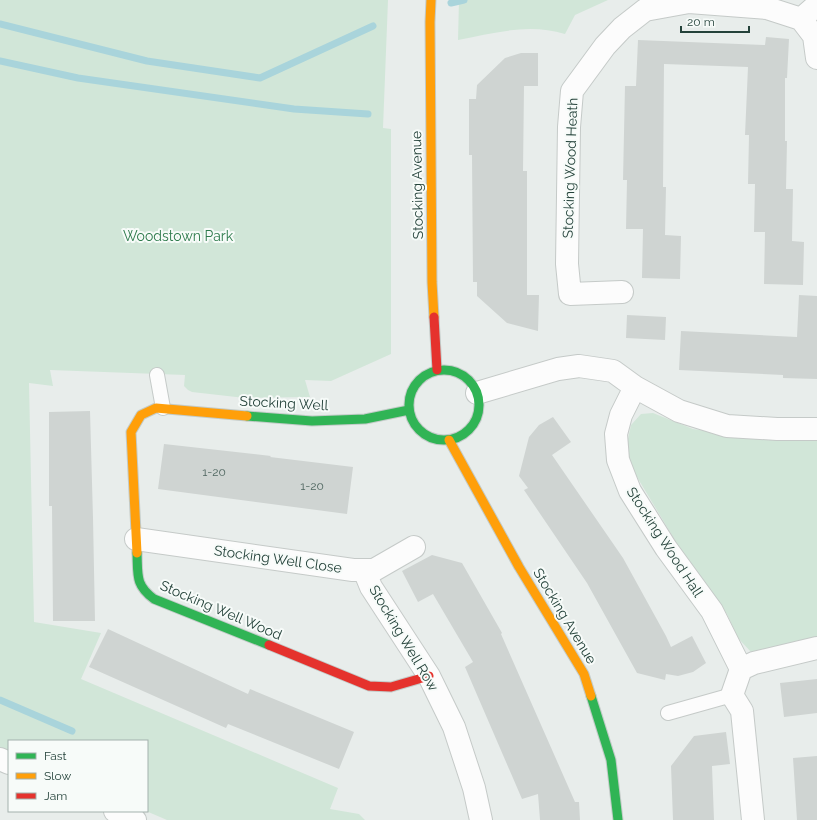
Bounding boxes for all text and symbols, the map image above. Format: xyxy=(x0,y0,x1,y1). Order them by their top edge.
scale bar xyxy=(681,8,749,34)
text: 20 m xyxy=(687,15,715,29)
street label: Stocking Wood Heath xyxy=(560,97,580,239)
street label: Stocking Avenue xyxy=(408,131,426,239)
park label: Woodstown Park xyxy=(123,228,234,244)
street label: Stocking Well xyxy=(239,393,329,413)
house number: 1-20 xyxy=(202,465,226,479)
house number: 1-20 xyxy=(300,479,324,493)
street label: Stocking Wood Hall xyxy=(624,484,707,600)
street label: Stocking Well Close xyxy=(213,542,343,576)
street label: Stocking Avenue xyxy=(530,565,600,667)
street label: Stocking Well Wood xyxy=(158,577,284,643)
street label: Stocking Well Row xyxy=(366,582,442,694)
legend xyxy=(8,740,148,812)
text: Fast xyxy=(44,749,67,763)
text: Slow xyxy=(44,769,71,783)
text: Jam xyxy=(44,789,67,803)

